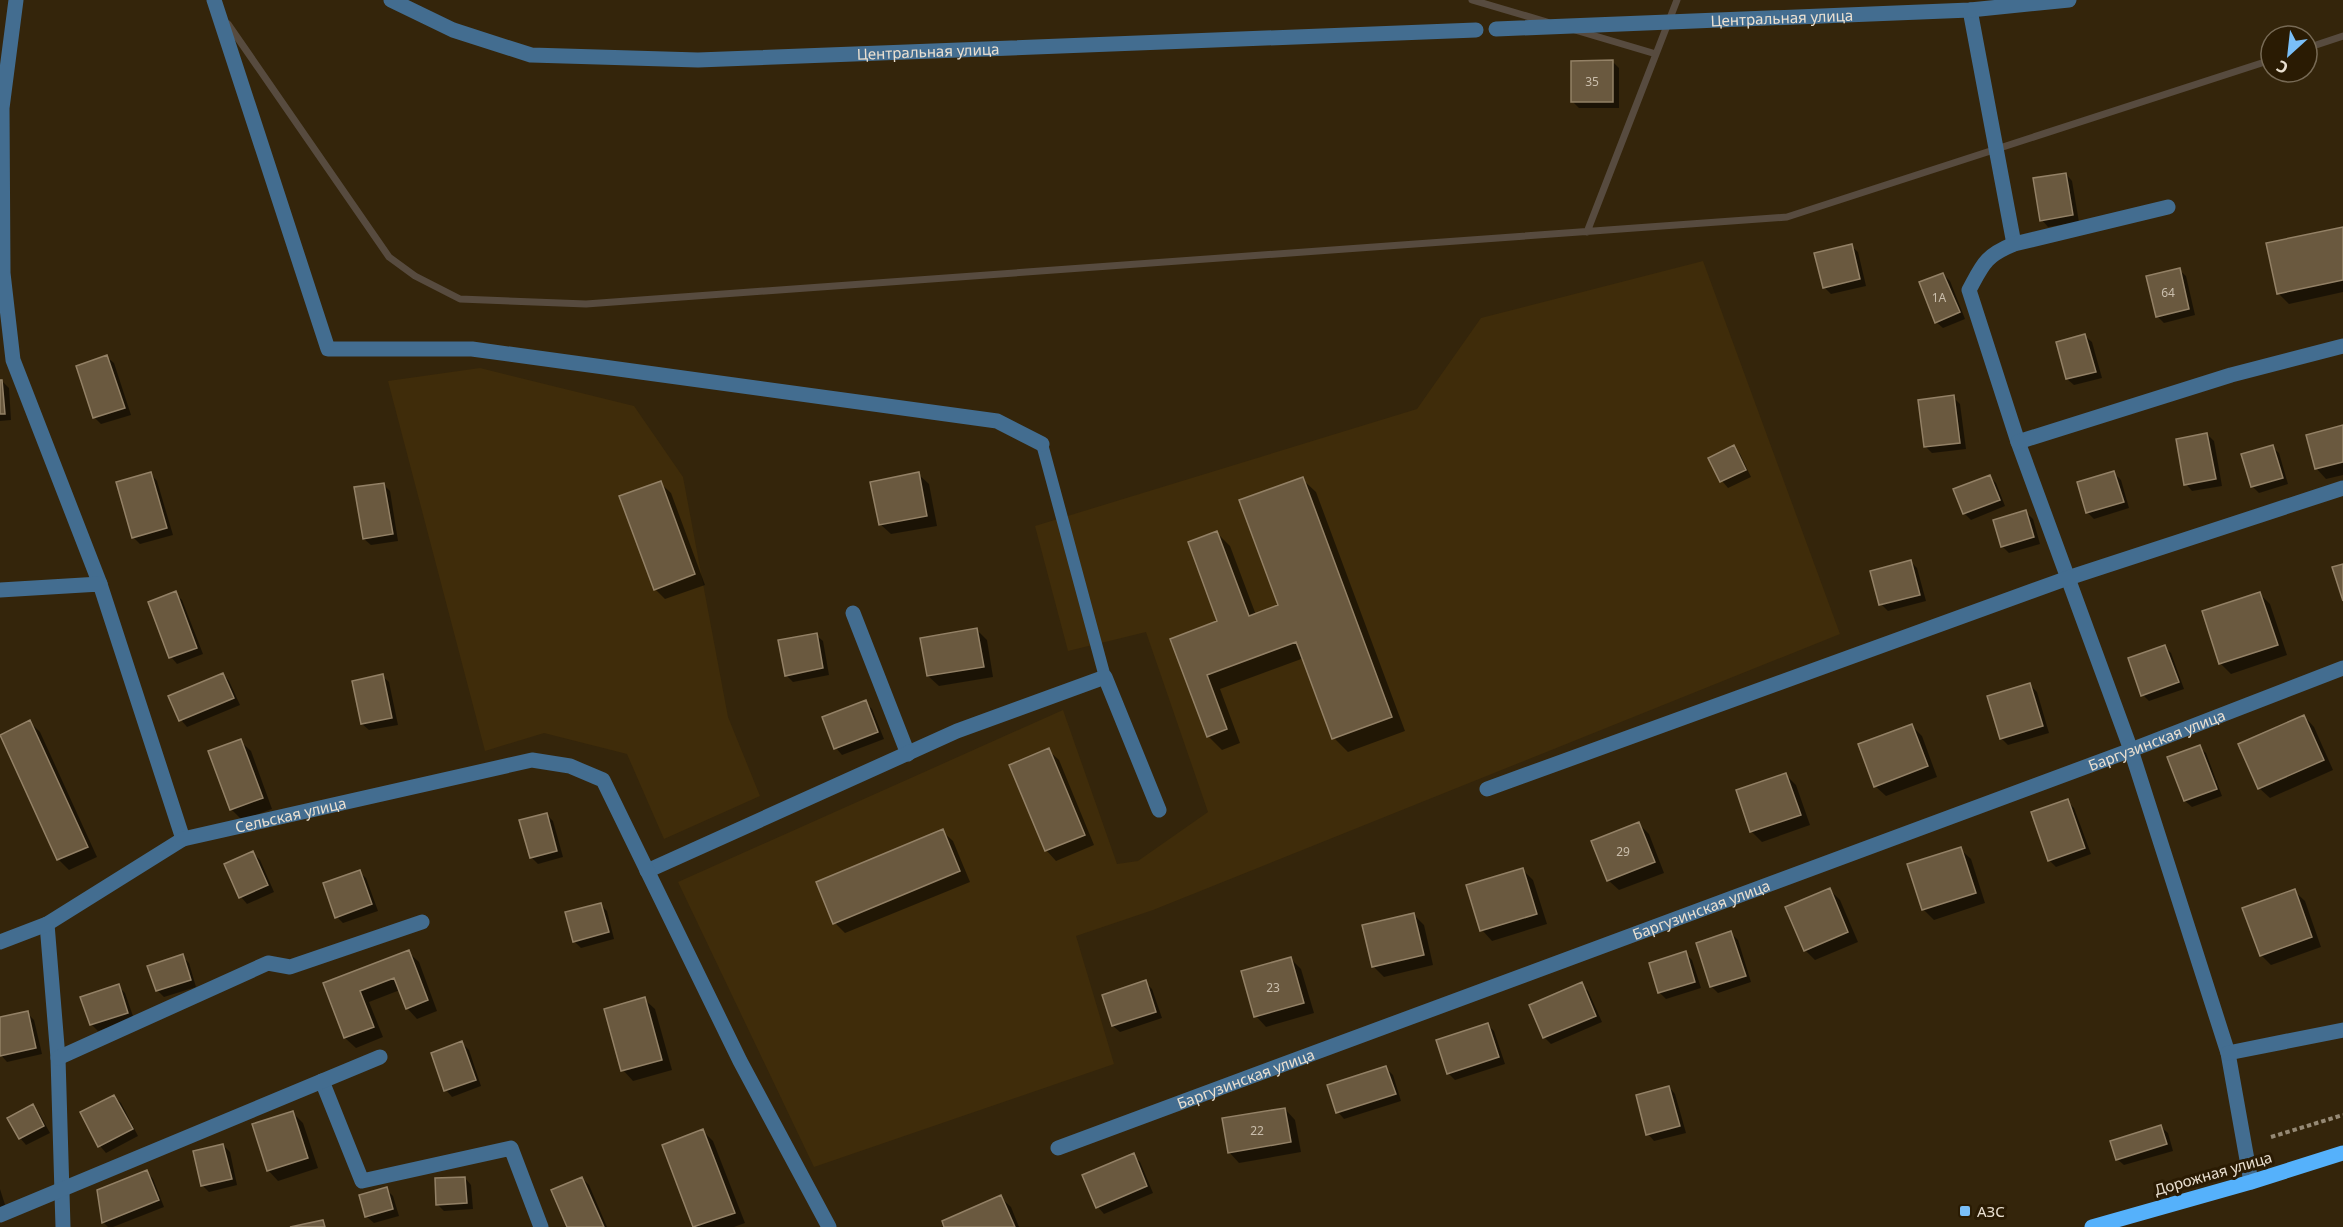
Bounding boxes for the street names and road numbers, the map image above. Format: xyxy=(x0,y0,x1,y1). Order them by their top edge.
street label: Центральная улица xyxy=(1710,5,1853,30)
street label: Центральная улица xyxy=(856,38,1000,64)
street label: Баргузинская улица xyxy=(2085,705,2228,775)
street label: Сельская улица xyxy=(233,792,348,837)
street label: Баргузинская улица xyxy=(1630,875,1773,944)
street label: Баргузинская улица xyxy=(1174,1044,1317,1113)
street label: Дорожная улица xyxy=(2152,1147,2274,1199)

